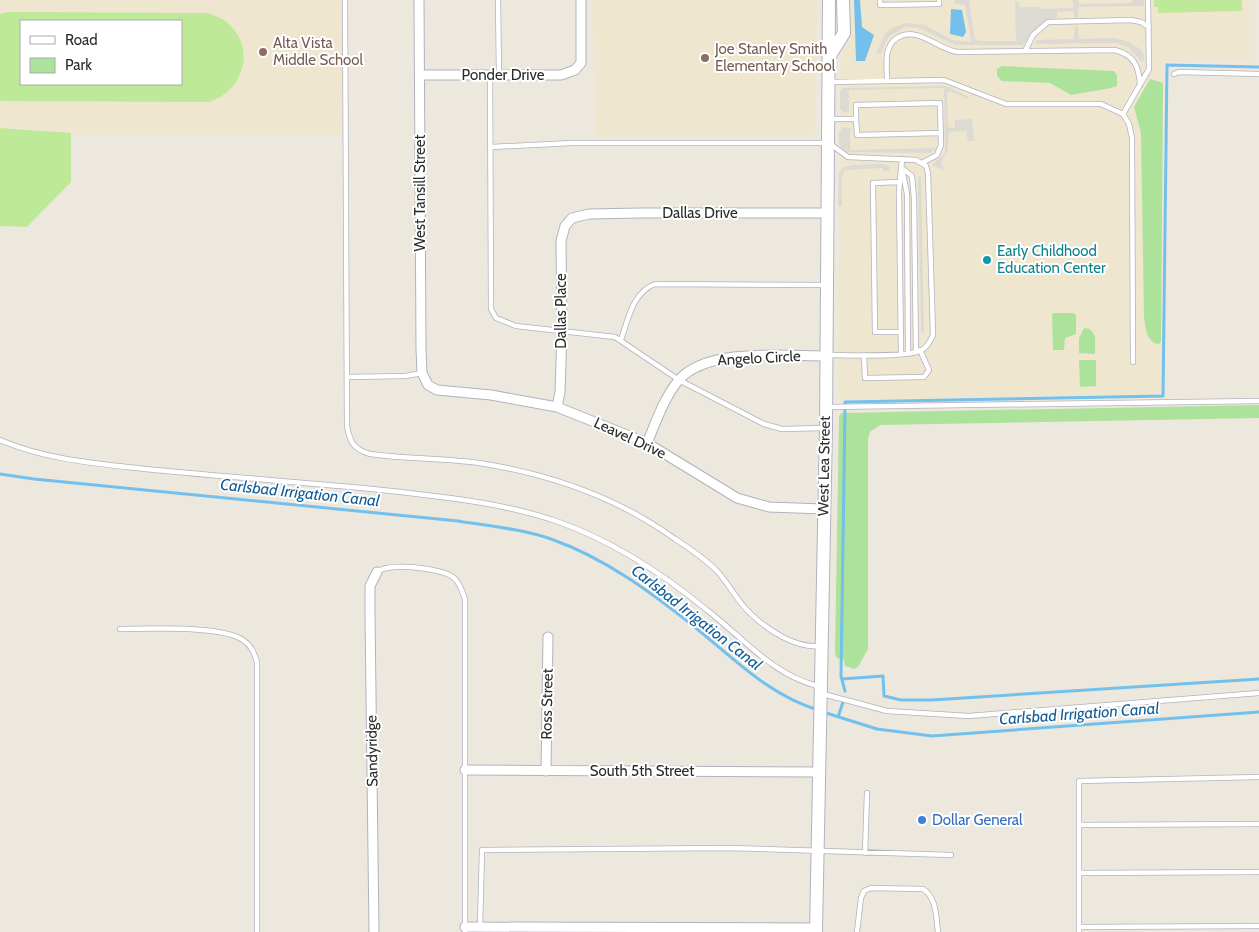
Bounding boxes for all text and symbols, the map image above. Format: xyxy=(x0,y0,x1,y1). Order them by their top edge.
legend xyxy=(20,20,182,85)
text: Road xyxy=(65,31,98,49)
place label: Alta Vista Middle School xyxy=(273,34,364,69)
place label: Joe Stanley Smith Elementary School xyxy=(714,40,836,75)
marker: Alta Vista Middle School xyxy=(257,46,269,58)
marker: Joe Stanley Smith Elementary School xyxy=(699,52,711,64)
text: Park xyxy=(65,56,92,74)
street label: Ponder Drive xyxy=(462,66,545,84)
street label: West Tansill Street xyxy=(411,135,429,251)
street label: Dallas Drive xyxy=(662,204,738,222)
place label: Early Childhood Education Center xyxy=(997,242,1106,277)
marker: Early Childhood Education Center xyxy=(981,254,993,266)
street label: Dallas Place xyxy=(552,273,570,349)
street label: Angelo Circle xyxy=(717,347,801,369)
street label: Leavel Drive xyxy=(591,413,669,463)
street label: West Lea Street xyxy=(814,416,834,516)
water label: Carlsbad Irrigation Canal xyxy=(219,475,381,510)
water label: Carlsbad Irrigation Canal xyxy=(628,561,766,674)
street label: Ross Street xyxy=(537,668,557,740)
water label: Carlsbad Irrigation Canal xyxy=(998,698,1160,729)
street label: Sandyridge xyxy=(362,715,382,787)
street label: South 5th Street xyxy=(590,762,694,780)
place label: Dollar General xyxy=(932,811,1023,829)
marker: Dollar General xyxy=(916,814,928,826)

